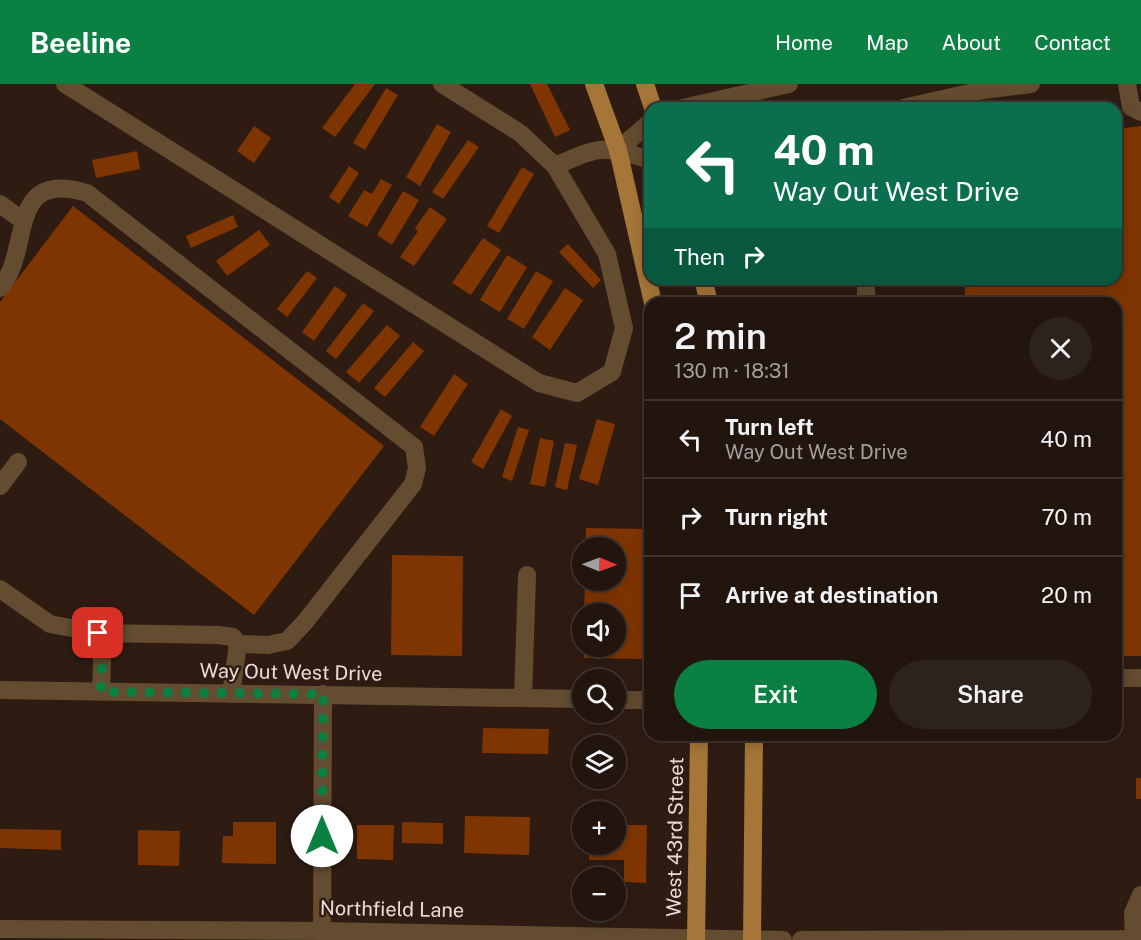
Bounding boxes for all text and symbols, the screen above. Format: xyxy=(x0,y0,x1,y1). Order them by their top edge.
text: Beeline xyxy=(30,26,131,59)
text: Home xyxy=(775,30,833,55)
text: Map xyxy=(866,30,909,55)
text: About xyxy=(942,30,1001,55)
text: Contact xyxy=(1034,30,1111,55)
text: 40 m xyxy=(773,125,875,174)
icon: left xyxy=(674,126,752,204)
text: Way Out West Drive xyxy=(773,175,1020,207)
icon: right xyxy=(737,240,770,273)
text: Then xyxy=(674,244,725,270)
text: 2 min xyxy=(674,315,767,357)
button: close xyxy=(1029,317,1092,380)
text: 130 m · 18:31 xyxy=(674,359,790,383)
text: Turn left xyxy=(725,414,814,440)
icon: left xyxy=(674,423,707,456)
text: 40 m xyxy=(1040,426,1092,452)
text: Way Out West Drive xyxy=(725,440,908,464)
icon: right xyxy=(674,501,707,534)
text: Turn right xyxy=(725,504,828,530)
text: 70 m xyxy=(1041,504,1092,530)
north arrow xyxy=(572,537,626,591)
map controls xyxy=(572,537,626,921)
icon: arrive xyxy=(674,579,707,612)
text: Arrive at destination xyxy=(725,582,938,608)
text: 20 m xyxy=(1041,582,1092,608)
button: sound xyxy=(572,603,626,657)
pin xyxy=(72,607,123,658)
icon: arrive xyxy=(81,616,114,649)
street label: Way Out West Drive xyxy=(199,658,383,686)
button: Exit xyxy=(674,660,877,729)
button: Share xyxy=(889,660,1092,729)
button: search xyxy=(572,669,626,723)
button: layers xyxy=(572,735,626,789)
street label: West 43rd Street xyxy=(662,757,688,917)
button: + xyxy=(572,801,626,855)
position arrow xyxy=(290,804,354,868)
button: − xyxy=(572,867,626,921)
street label: Northfield Lane xyxy=(320,896,464,922)

